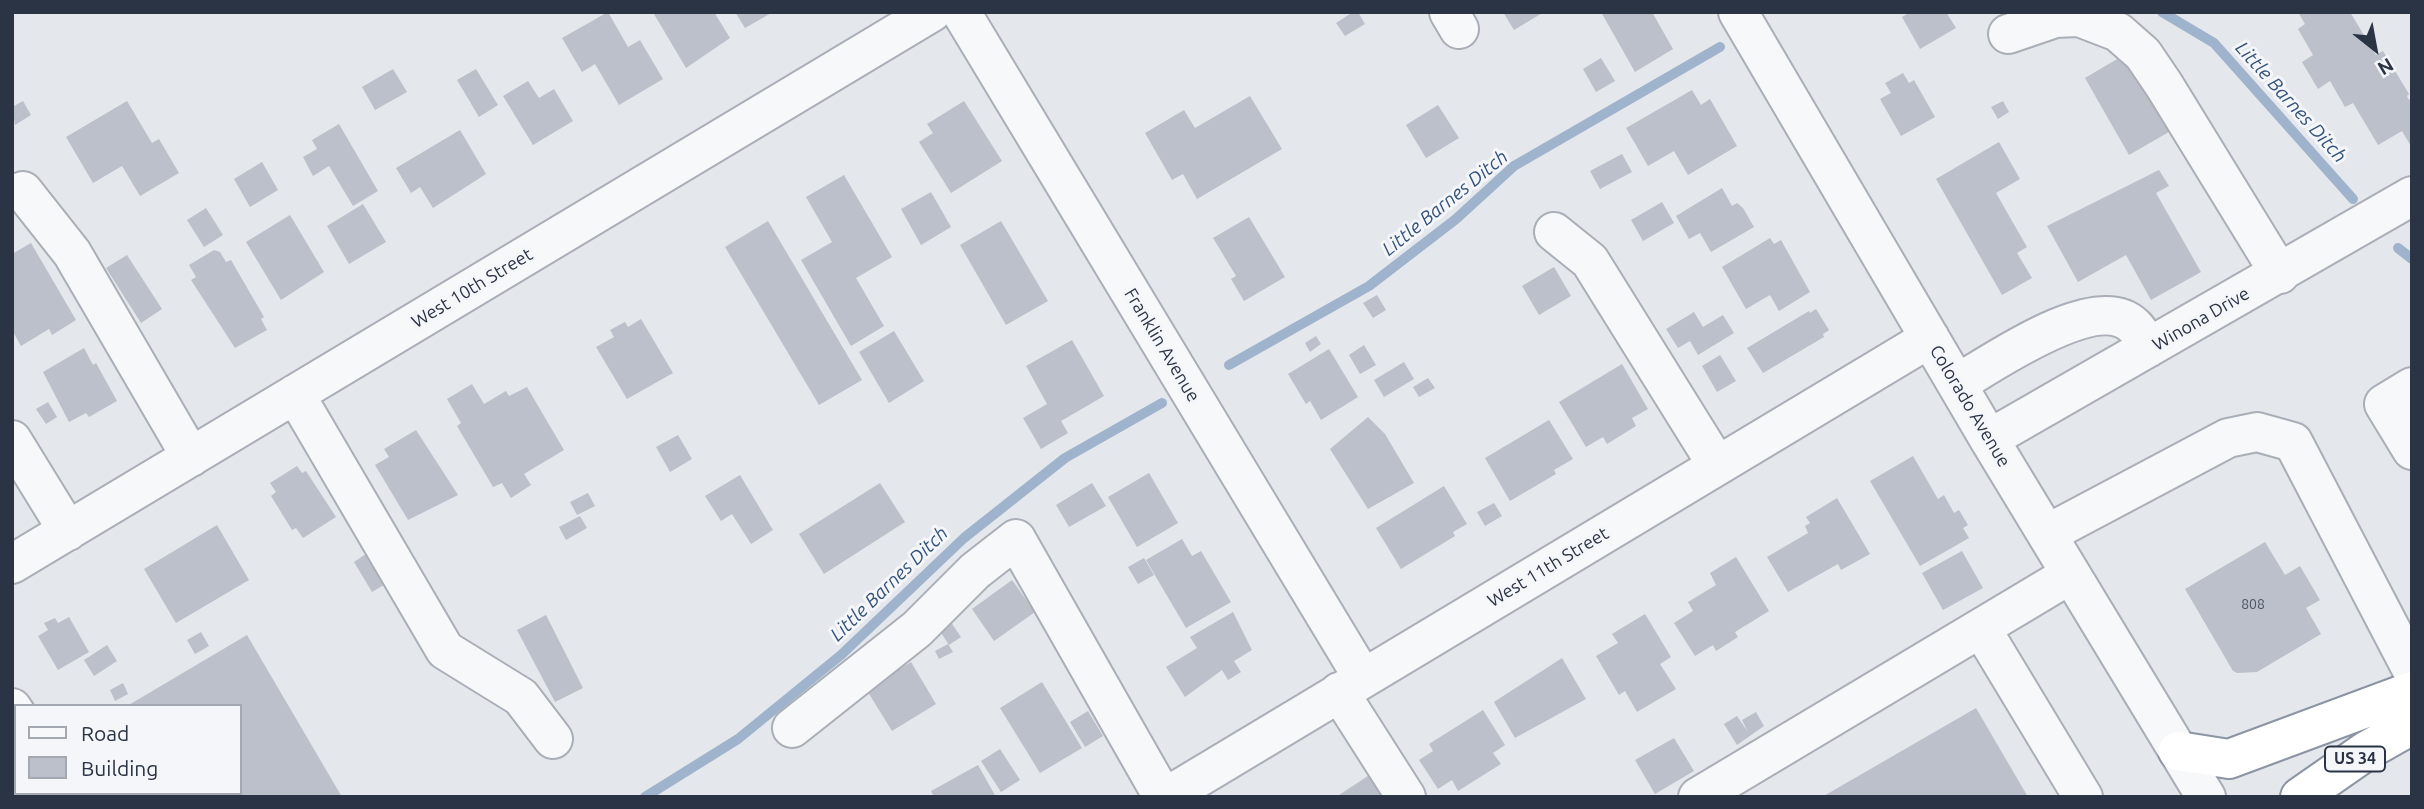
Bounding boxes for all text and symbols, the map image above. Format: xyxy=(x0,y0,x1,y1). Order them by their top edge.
north arrow xyxy=(2340,14,2410,84)
water label: Little Barnes Ditch xyxy=(2231,37,2351,167)
text: N xyxy=(2374,54,2398,80)
water label: Little Barnes Ditch xyxy=(1378,145,1512,261)
street label: West 10th Street xyxy=(408,243,536,333)
street label: Winona Drive xyxy=(2149,283,2253,355)
street label: Franklin Avenue xyxy=(1120,284,1204,406)
street label: Colorado Avenue xyxy=(1925,341,2015,471)
water label: Little Barnes Ditch xyxy=(825,522,953,646)
street label: West 11th Street xyxy=(1484,522,1612,612)
house number: 808 xyxy=(2241,596,2265,612)
legend xyxy=(14,704,242,795)
text: Road xyxy=(81,721,129,745)
road number: US 34 xyxy=(2325,746,2385,772)
text: Building xyxy=(81,756,158,780)

